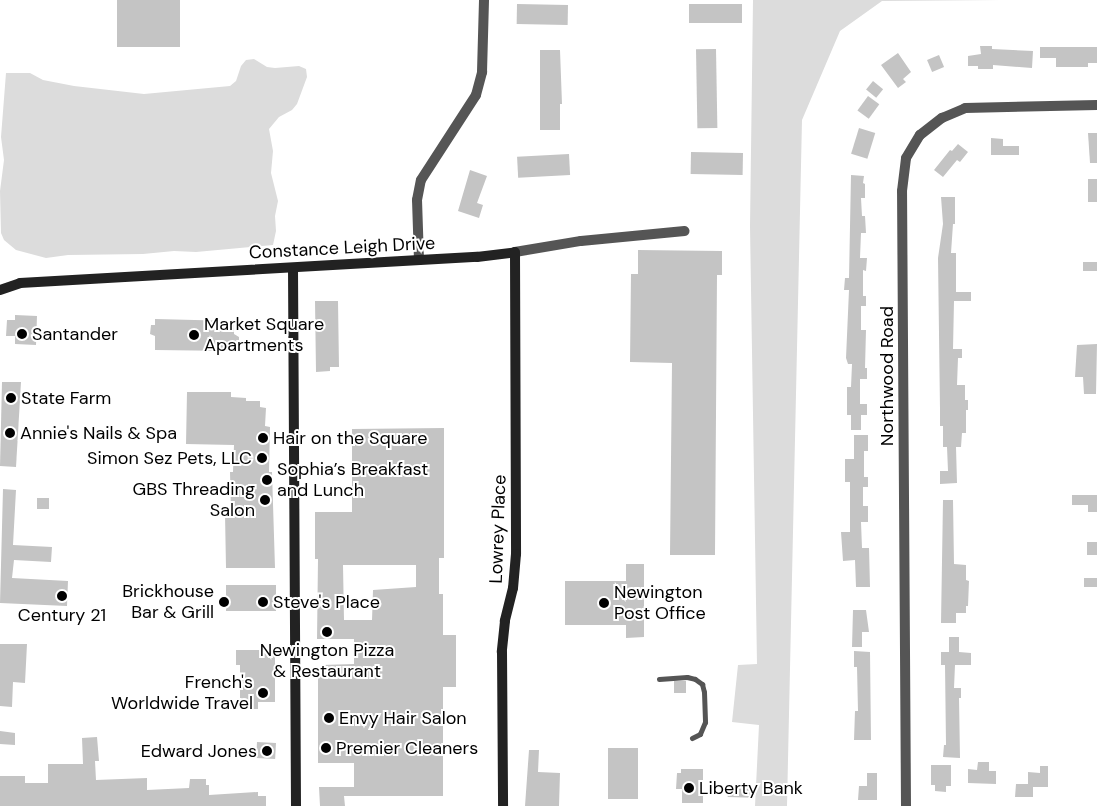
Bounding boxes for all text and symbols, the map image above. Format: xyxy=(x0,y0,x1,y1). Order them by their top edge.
street label: Constance Leigh Drive xyxy=(248,232,436,264)
street label: Northwood Road xyxy=(876,306,898,446)
place label: Market Square Apartments xyxy=(204,314,324,356)
place label: Santander xyxy=(32,323,118,345)
marker: Santander xyxy=(16,328,28,340)
marker: Market Square Apartments xyxy=(188,329,200,341)
place label: State Farm xyxy=(21,387,111,409)
marker: State Farm xyxy=(5,392,17,404)
place label: Annie's Nails & Spa xyxy=(20,422,177,444)
marker: Annie's Nails & Spa xyxy=(4,427,16,439)
place label: Hair on the Square xyxy=(273,427,427,449)
marker: Hair on the Square xyxy=(257,432,269,444)
place label: Simon Sez Pets, LLC xyxy=(87,447,252,469)
marker: Simon Sez Pets, LLC xyxy=(256,452,268,464)
place label: Sophia’s Breakfast and Lunch xyxy=(277,459,428,502)
marker: Sophia’s Breakfast and Lunch xyxy=(261,474,273,486)
street label: Lowrey Place xyxy=(485,474,511,584)
place label: GBS Threading Salon xyxy=(133,479,255,522)
marker: GBS Threading Salon xyxy=(259,494,271,506)
place label: Brickhouse Bar & Grill xyxy=(122,581,214,624)
place label: Newington Post Office xyxy=(614,582,706,624)
marker: Century 21 xyxy=(56,590,68,602)
place label: Steve's Place xyxy=(273,591,380,613)
marker: Brickhouse Bar & Grill xyxy=(218,596,230,608)
marker: Steve's Place xyxy=(257,596,269,608)
marker: Newington Post Office xyxy=(598,597,610,609)
place label: Century 21 xyxy=(18,604,106,626)
marker: Newington Pizza & Restaurant xyxy=(321,626,333,638)
place label: Newington Pizza & Restaurant xyxy=(260,640,394,682)
place label: French's Worldwide Travel xyxy=(111,672,253,714)
marker: French's Worldwide Travel xyxy=(257,687,269,699)
place label: Envy Hair Salon xyxy=(339,707,467,729)
marker: Envy Hair Salon xyxy=(323,712,335,724)
place label: Premier Cleaners xyxy=(336,737,478,759)
place label: Edward Jones xyxy=(141,740,257,762)
marker: Premier Cleaners xyxy=(320,742,332,754)
marker: Edward Jones xyxy=(261,745,273,757)
place label: Liberty Bank xyxy=(699,777,803,799)
marker: Liberty Bank xyxy=(683,782,695,794)

